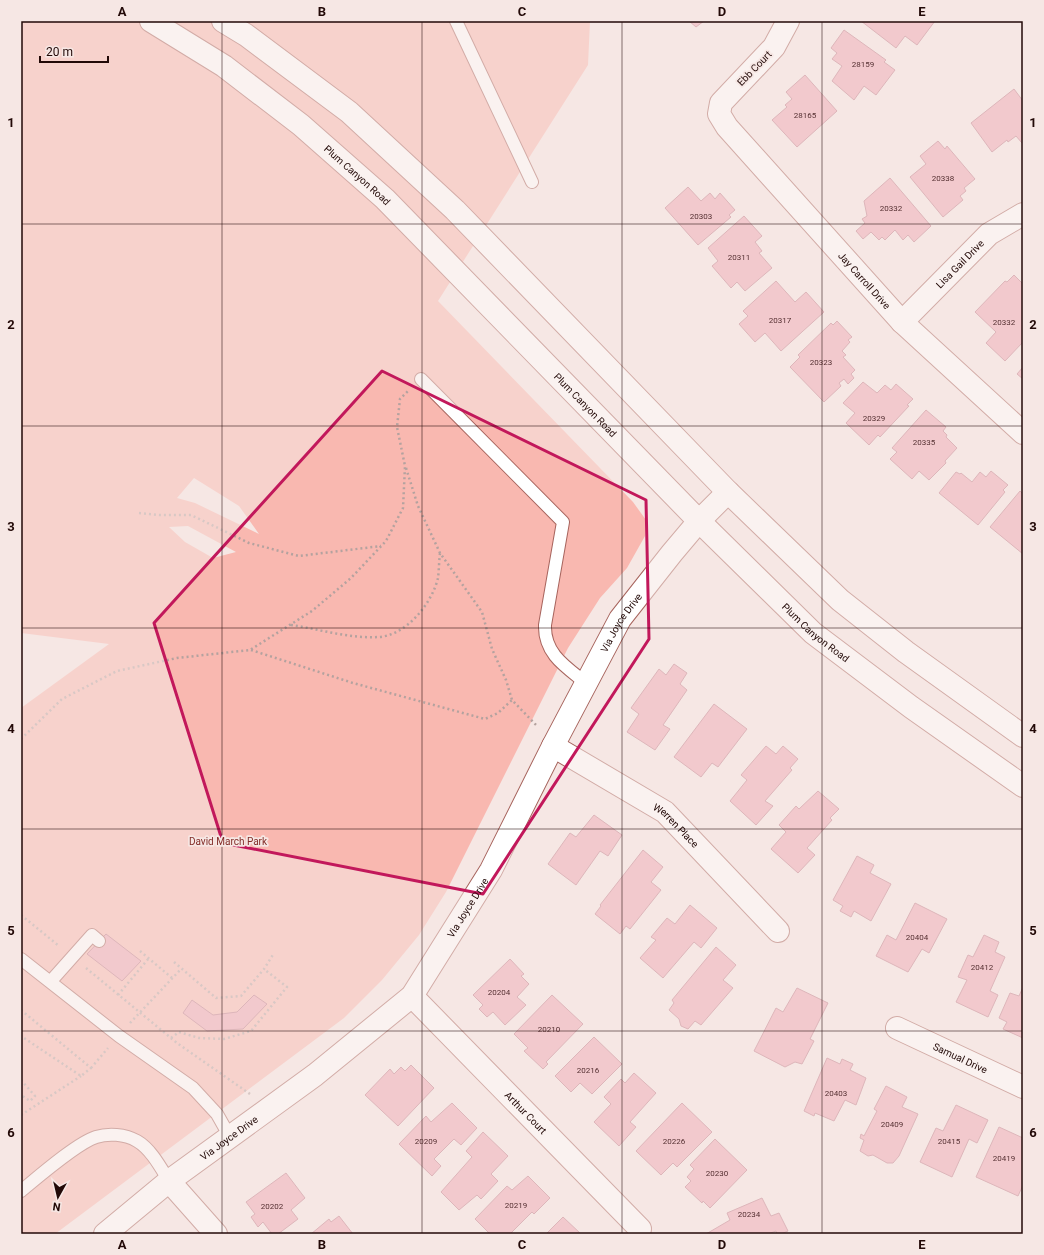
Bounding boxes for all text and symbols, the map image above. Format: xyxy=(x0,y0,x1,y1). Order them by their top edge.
text: A xyxy=(118,4,127,19)
text: B xyxy=(318,4,326,19)
text: C xyxy=(518,4,527,19)
text: D xyxy=(718,4,726,19)
text: E xyxy=(918,4,926,19)
scale bar xyxy=(40,38,108,64)
text: 20 m xyxy=(46,45,73,59)
street label: Ebb Court xyxy=(735,49,774,88)
house number: 28159 xyxy=(852,60,874,69)
house number: 28165 xyxy=(794,111,817,120)
text: 1 xyxy=(7,115,15,130)
text: 1 xyxy=(1029,115,1037,130)
street label: Plum Canyon Road xyxy=(322,143,392,207)
house number: 20338 xyxy=(932,174,955,183)
house number: 20332 xyxy=(880,204,903,213)
house number: 20303 xyxy=(690,212,712,221)
street label: Lisa Gail Drive xyxy=(934,238,986,290)
street label: Jay Carroll Drive xyxy=(836,250,892,311)
house number: 20311 xyxy=(728,253,750,262)
house number: 20317 xyxy=(769,316,792,325)
text: 2 xyxy=(7,317,15,332)
text: 2 xyxy=(1029,317,1037,332)
house number: 20332 xyxy=(993,318,1016,327)
house number: 20323 xyxy=(810,358,832,367)
street label: Plum Canyon Road xyxy=(552,371,619,439)
house number: 20329 xyxy=(863,414,885,423)
house number: 20335 xyxy=(913,438,936,447)
text: 3 xyxy=(7,519,15,534)
text: 3 xyxy=(1029,519,1037,534)
street label: Via Joyce Drive xyxy=(598,591,644,654)
street label: Plum Canyon Road xyxy=(780,601,851,664)
text: 4 xyxy=(7,721,15,736)
text: 4 xyxy=(1029,721,1037,736)
street label: Werren Place xyxy=(651,801,701,850)
park label: David March Park xyxy=(189,836,268,847)
street label: Via Joyce Drive xyxy=(445,876,491,940)
text: 5 xyxy=(7,923,15,938)
text: 5 xyxy=(1029,923,1037,938)
house number: 20404 xyxy=(906,933,929,942)
house number: 20412 xyxy=(971,963,994,972)
house number: 20204 xyxy=(488,988,511,997)
house number: 20210 xyxy=(538,1025,561,1034)
street label: Samual Drive xyxy=(931,1041,989,1076)
house number: 20216 xyxy=(577,1066,600,1075)
street label: Arthur Court xyxy=(502,1089,549,1136)
house number: 20403 xyxy=(825,1089,847,1098)
street label: Via Joyce Drive xyxy=(198,1114,260,1162)
house number: 20409 xyxy=(881,1120,903,1129)
text: 6 xyxy=(7,1125,15,1140)
text: 6 xyxy=(1029,1125,1037,1140)
house number: 20209 xyxy=(415,1137,437,1146)
house number: 20226 xyxy=(663,1137,686,1146)
house number: 20415 xyxy=(938,1137,961,1146)
house number: 20419 xyxy=(993,1154,1015,1163)
house number: 20230 xyxy=(706,1169,729,1178)
north arrow xyxy=(38,1177,78,1217)
text: N xyxy=(52,1199,61,1213)
house number: 20219 xyxy=(505,1201,527,1210)
house number: 20202 xyxy=(261,1202,284,1211)
house number: 20234 xyxy=(738,1210,761,1219)
text: A xyxy=(118,1237,127,1252)
text: B xyxy=(318,1237,326,1252)
text: C xyxy=(518,1237,527,1252)
text: D xyxy=(718,1237,726,1252)
text: E xyxy=(918,1237,926,1252)

